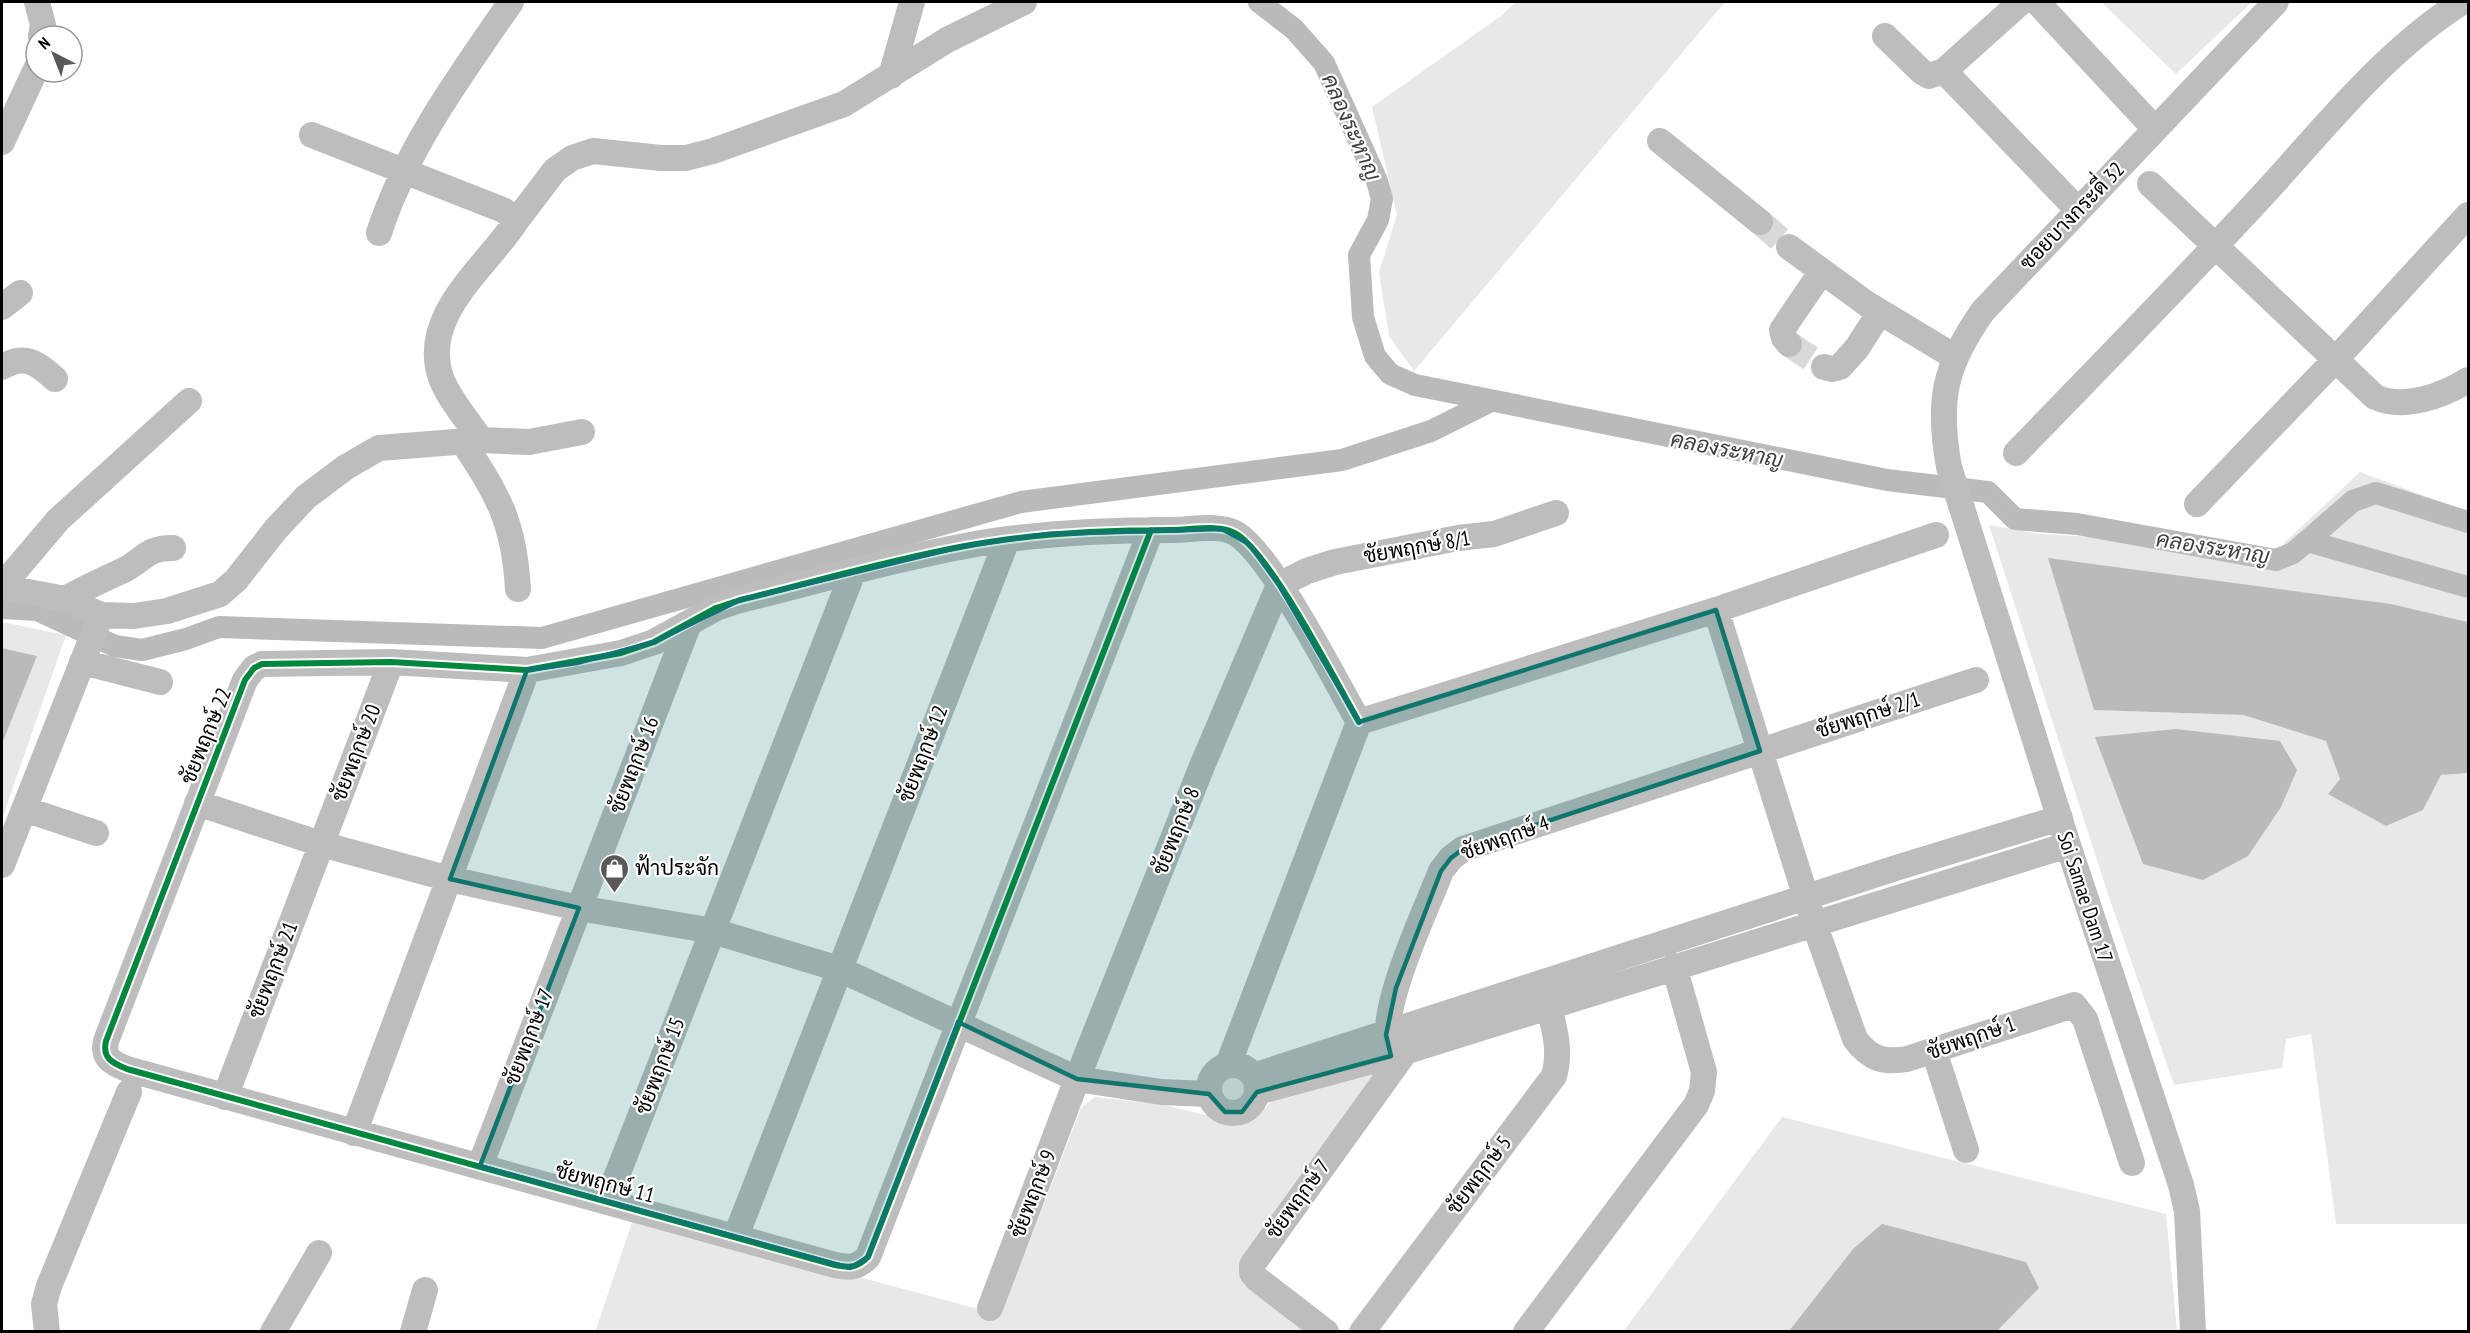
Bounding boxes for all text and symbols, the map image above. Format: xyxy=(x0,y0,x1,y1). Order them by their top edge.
north arrow xyxy=(24,24,84,84)
text: N xyxy=(34,33,54,53)
water label: คลองระหาญ xyxy=(1316,69,1388,185)
street label: ซอยบางกระดี่ 32 xyxy=(2009,152,2130,275)
water label: คลองระหาญ xyxy=(1668,424,1786,474)
street label: ชัยพฤกษ์ 8/1 xyxy=(1361,524,1472,569)
water label: คลองระหาญ xyxy=(2154,524,2272,570)
street label: ชัยพฤกษ์ 22 xyxy=(174,684,237,788)
street label: ชัยพฤกษ์ 2/1 xyxy=(1812,685,1923,744)
street label: ชัยพฤกษ์ 20 xyxy=(325,700,386,805)
street label: ชัยพฤกษ์ 12 xyxy=(892,701,953,806)
street label: ชัยพฤกษ์ 16 xyxy=(603,712,664,817)
street label: ชัยพฤกษ์ 8 xyxy=(1146,783,1205,879)
street label: ชัยพฤกษ์ 4 xyxy=(1457,809,1553,866)
street label: Soi Samae Dam 17 xyxy=(2052,828,2119,966)
shop icon: ฟ้าประจัก xyxy=(598,852,630,894)
place label: ฟ้าประจัก xyxy=(635,854,719,881)
street label: ชัยพฤกษ์ 21 xyxy=(242,917,303,1022)
street label: ชัยพฤกษ์ 17 xyxy=(498,984,559,1089)
street label: ชัยพฤกษ์ 1 xyxy=(1923,1010,2019,1065)
street label: ชัยพฤกษ์ 15 xyxy=(629,1013,690,1118)
street label: ชัยพฤกษ์ 5 xyxy=(1440,1130,1517,1220)
street label: ชัยพฤกษ์ 9 xyxy=(1003,1146,1062,1242)
street label: ชัยพฤกษ์ 7 xyxy=(1260,1153,1336,1244)
street label: ชัยพฤกษ์ 11 xyxy=(553,1156,658,1209)

